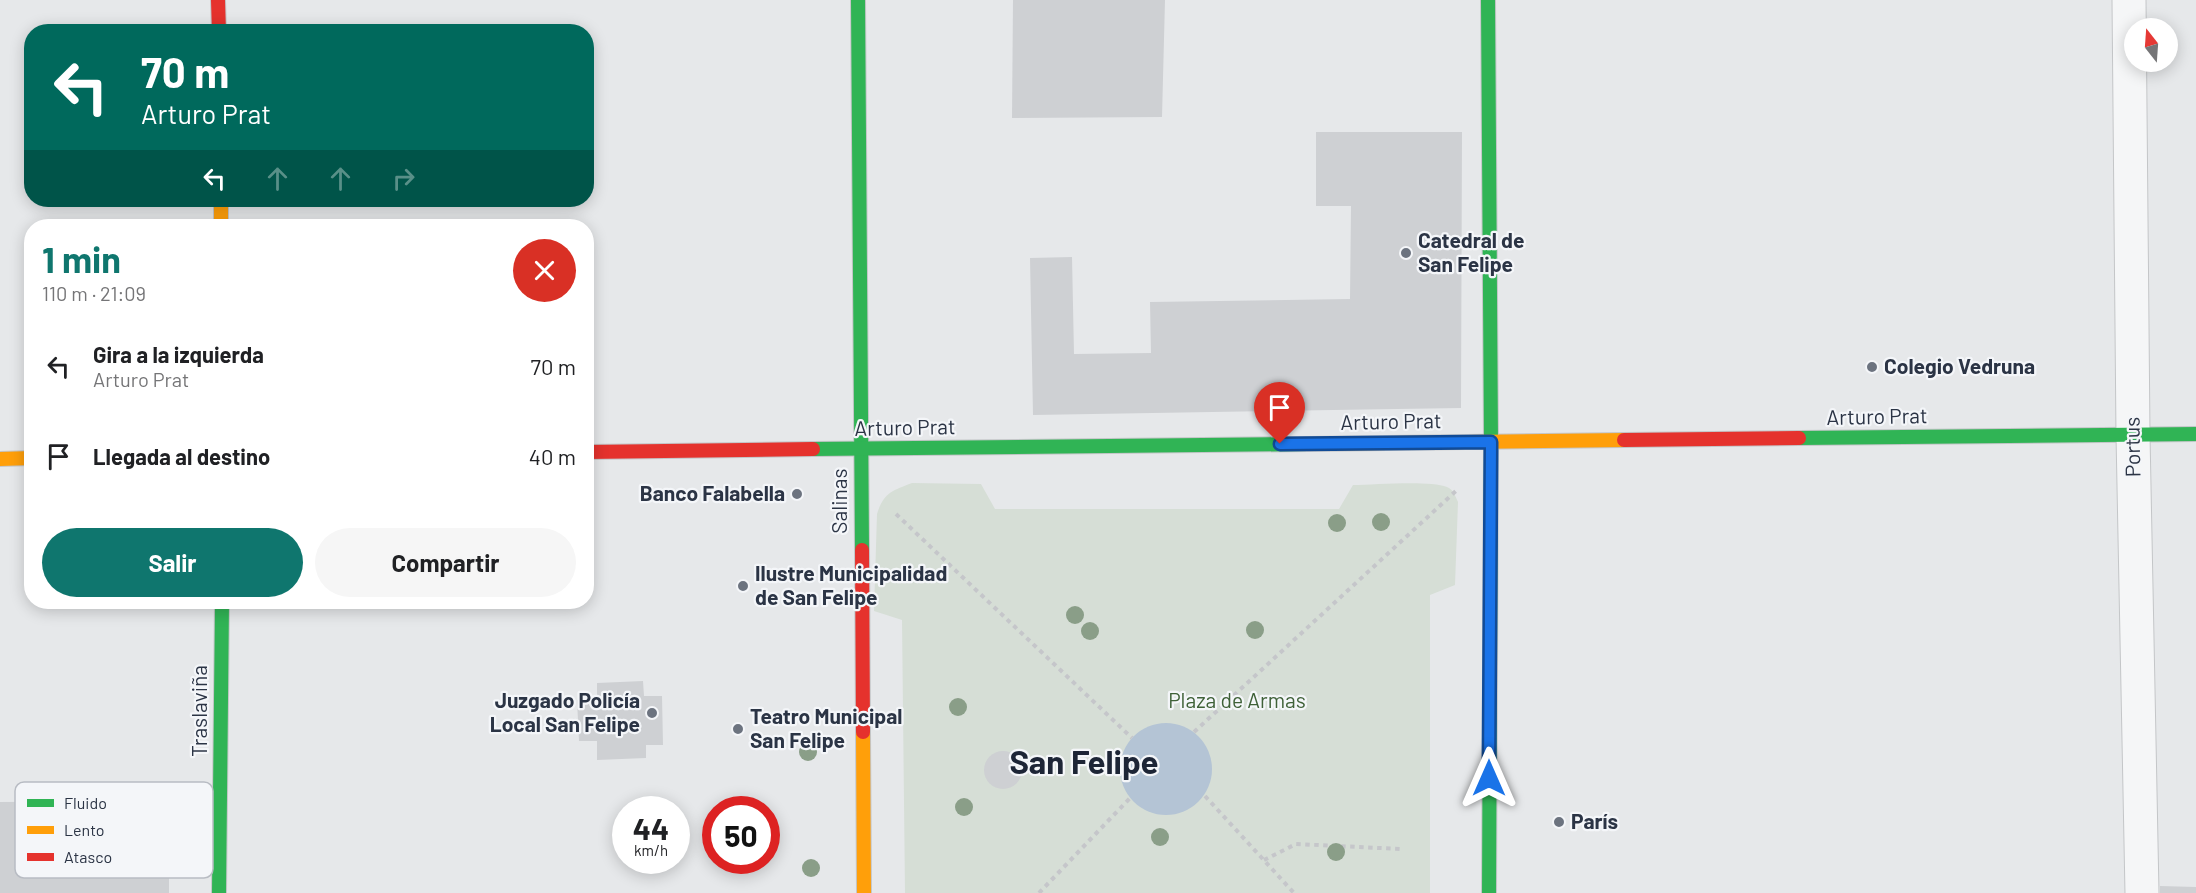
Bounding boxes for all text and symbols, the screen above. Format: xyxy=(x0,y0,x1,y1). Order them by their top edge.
north arrow xyxy=(2124,18,2178,72)
map controls xyxy=(2124,18,2178,72)
text: 70 m xyxy=(141,46,229,96)
icon: left xyxy=(42,48,120,126)
text: Arturo Prat xyxy=(141,97,271,129)
icon: left xyxy=(198,162,231,195)
icon: ahead xyxy=(261,162,294,195)
icon: ahead xyxy=(324,162,357,195)
icon: right xyxy=(387,162,420,195)
place label: Catedral de San Felipe xyxy=(1418,227,1524,276)
text: 1 min xyxy=(42,237,121,280)
button: close xyxy=(513,239,576,302)
marker: Catedral de San Felipe xyxy=(1399,246,1413,260)
text: 110 m · 21:09 xyxy=(42,281,146,305)
text: Gira a la izquierda xyxy=(93,341,264,367)
icon: left xyxy=(42,350,75,383)
text: 70 m xyxy=(531,353,576,379)
place label: Colegio Vedruna xyxy=(1884,353,2035,378)
marker: Colegio Vedruna xyxy=(1865,360,1879,374)
text: Arturo Prat xyxy=(93,367,189,391)
pin xyxy=(1254,382,1305,444)
icon: arrive xyxy=(1263,391,1296,424)
street label: Arturo Prat xyxy=(1826,402,1928,429)
street label: Arturo Prat xyxy=(1340,407,1442,434)
street label: Arturo Prat xyxy=(854,413,956,440)
street label: Portus xyxy=(2118,417,2145,477)
icon: arrive xyxy=(42,440,75,473)
text: Llegada al destino xyxy=(93,443,270,469)
text: 40 m xyxy=(529,443,576,469)
street label: Salinas xyxy=(826,468,851,534)
place label: Banco Falabella xyxy=(640,480,785,505)
marker: Banco Falabella xyxy=(790,487,804,501)
button: Salir xyxy=(42,528,303,597)
button: Compartir xyxy=(315,528,576,597)
place label: Ilustre Municipalidad de San Felipe xyxy=(755,560,947,609)
marker: Ilustre Municipalidad de San Felipe xyxy=(736,579,750,593)
street label: Traslaviña xyxy=(186,665,211,757)
place label: Juzgado Policía Local San Felipe xyxy=(490,687,640,736)
park label: Plaza de Armas xyxy=(1168,687,1306,712)
place label: Teatro Municipal San Felipe xyxy=(750,703,902,752)
marker: Juzgado Policía Local San Felipe xyxy=(645,706,659,720)
marker: Teatro Municipal San Felipe xyxy=(731,722,745,736)
district label: San Felipe xyxy=(1009,741,1159,781)
position arrow xyxy=(1457,746,1521,810)
legend xyxy=(15,782,213,878)
text: Fluido xyxy=(64,793,107,812)
speed limit sign: 50 xyxy=(702,796,780,874)
place label: París xyxy=(1571,808,1618,833)
text: 44 xyxy=(633,810,669,846)
marker: París xyxy=(1552,815,1566,829)
text: Lento xyxy=(64,820,105,839)
text: km/h xyxy=(634,841,668,859)
text: Atasco xyxy=(64,847,112,866)

